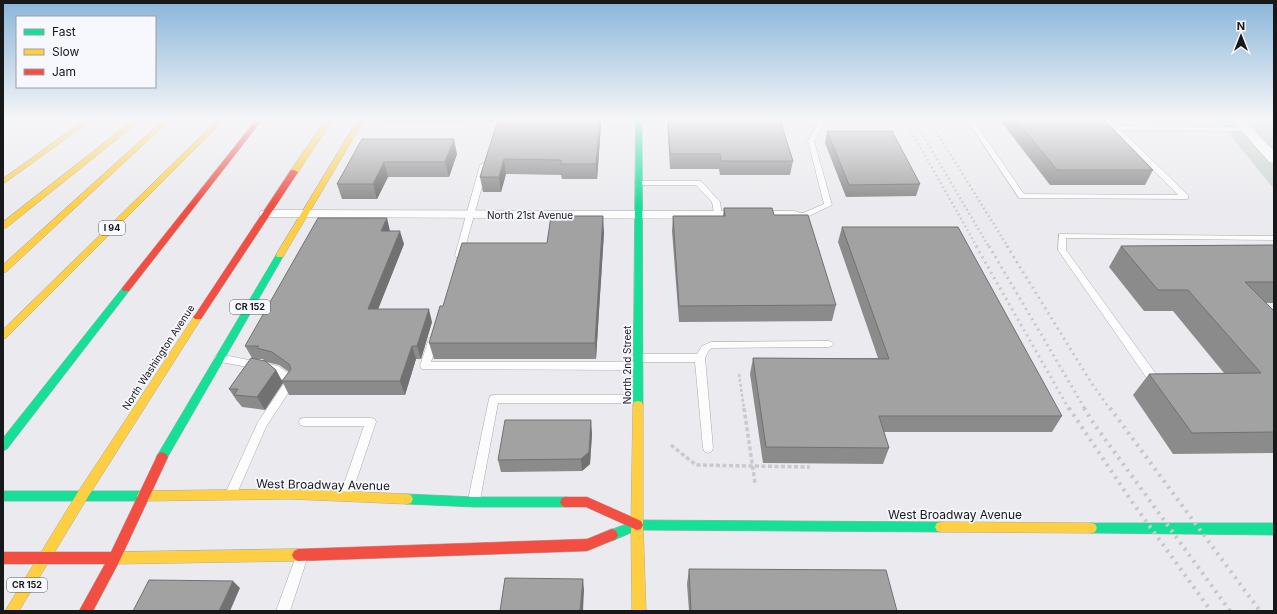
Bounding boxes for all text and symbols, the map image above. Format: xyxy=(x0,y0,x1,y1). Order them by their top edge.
legend xyxy=(16,16,156,88)
north arrow xyxy=(1221,16,1261,56)
text: N xyxy=(1237,19,1245,33)
text: Fast xyxy=(52,24,76,39)
text: Slow xyxy=(52,44,80,59)
text: Jam xyxy=(52,64,76,79)
street label: North 21st Avenue xyxy=(487,209,573,221)
road number: I 94 xyxy=(99,221,125,235)
road number: CR 152 xyxy=(230,300,270,314)
street label: North Washington Avenue xyxy=(119,302,197,412)
street label: North 2nd Street xyxy=(621,325,633,404)
street label: West Broadway Avenue xyxy=(256,476,390,493)
street label: West Broadway Avenue xyxy=(888,507,1022,522)
road number: CR 152 xyxy=(7,578,47,592)

